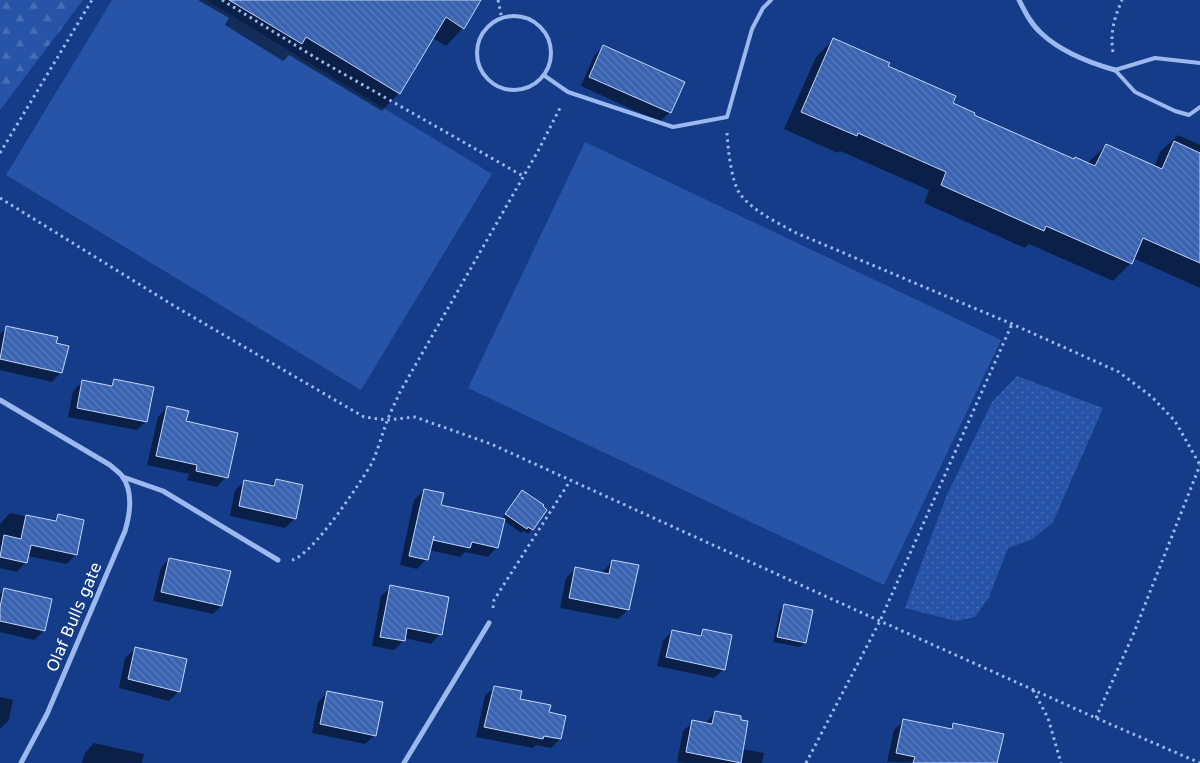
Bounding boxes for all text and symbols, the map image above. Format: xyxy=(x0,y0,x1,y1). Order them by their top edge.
street label: Olaf Bulls gate xyxy=(42,559,106,675)

